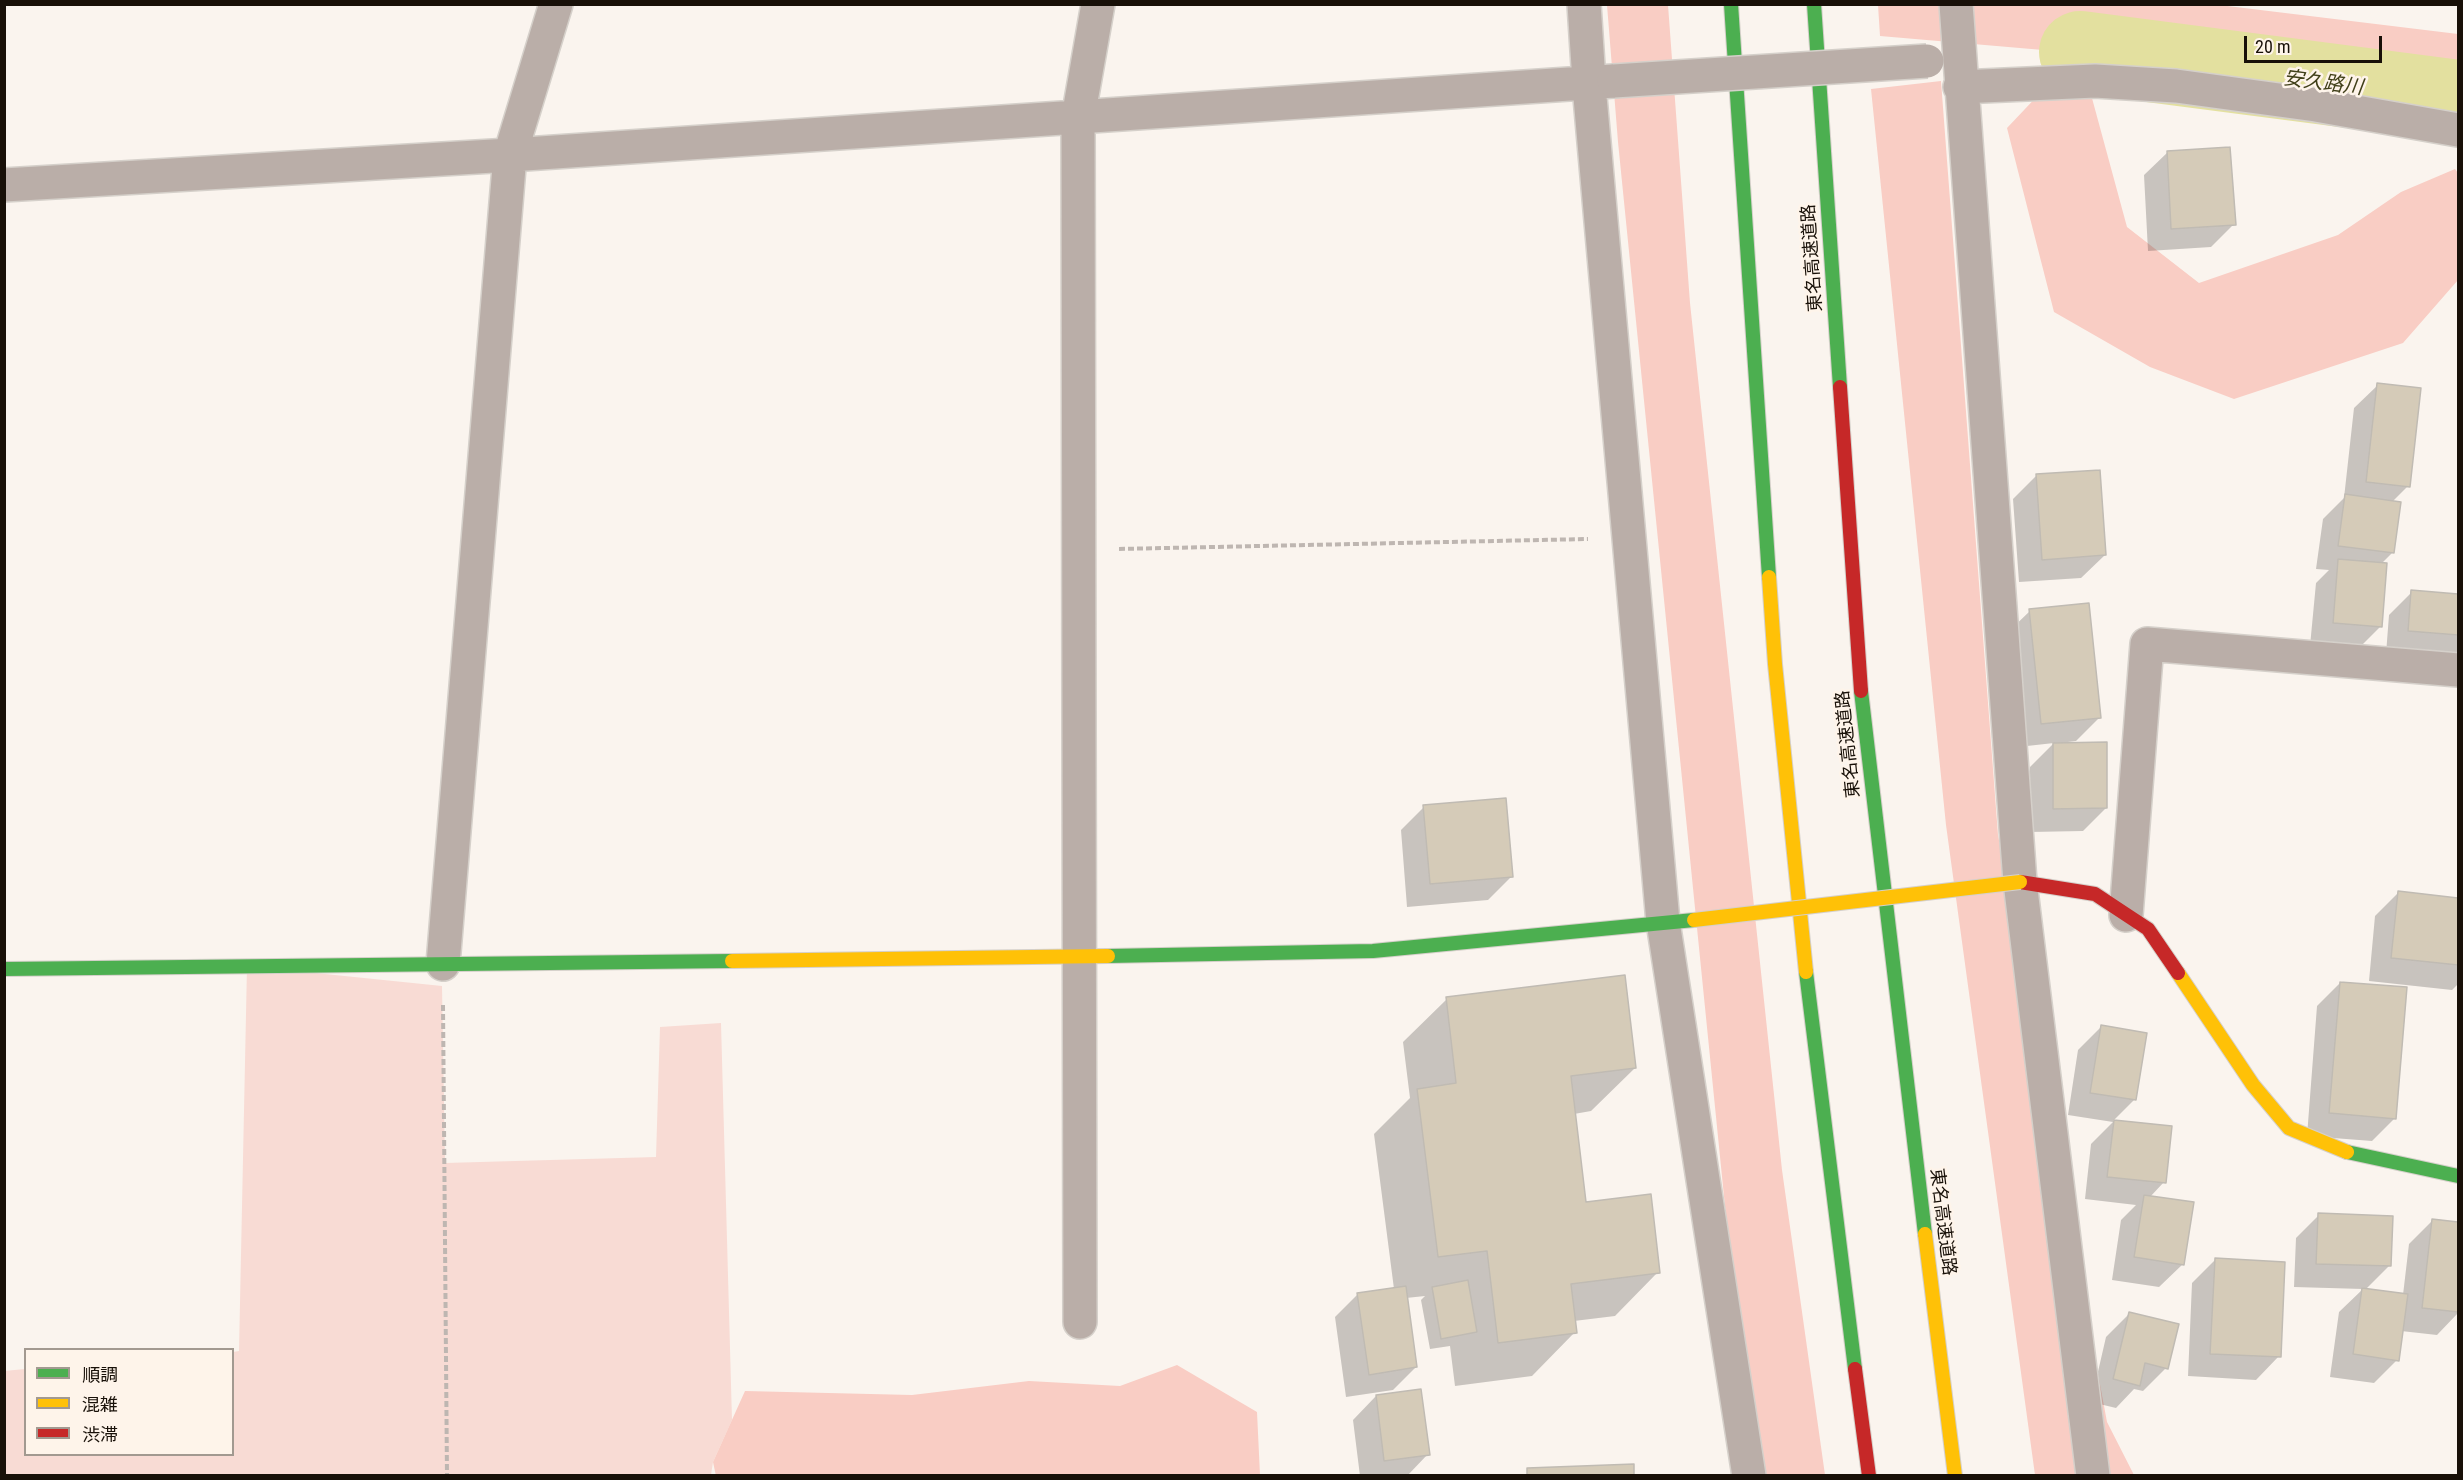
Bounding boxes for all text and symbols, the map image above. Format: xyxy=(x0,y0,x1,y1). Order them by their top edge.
scale bar xyxy=(2247,24,2385,62)
text: 20 m xyxy=(2255,36,2290,57)
water label: 安久路川 xyxy=(2282,67,2364,101)
street label: 東名高速道路 xyxy=(1798,203,1828,313)
street label: 東名高速道路 xyxy=(1833,689,1865,799)
street label: 東名高速道路 xyxy=(1925,1167,1959,1277)
legend xyxy=(24,1348,234,1456)
text: 順調 xyxy=(82,1364,118,1385)
text: 混雑 xyxy=(82,1394,118,1415)
text: 渋滞 xyxy=(82,1424,118,1445)

